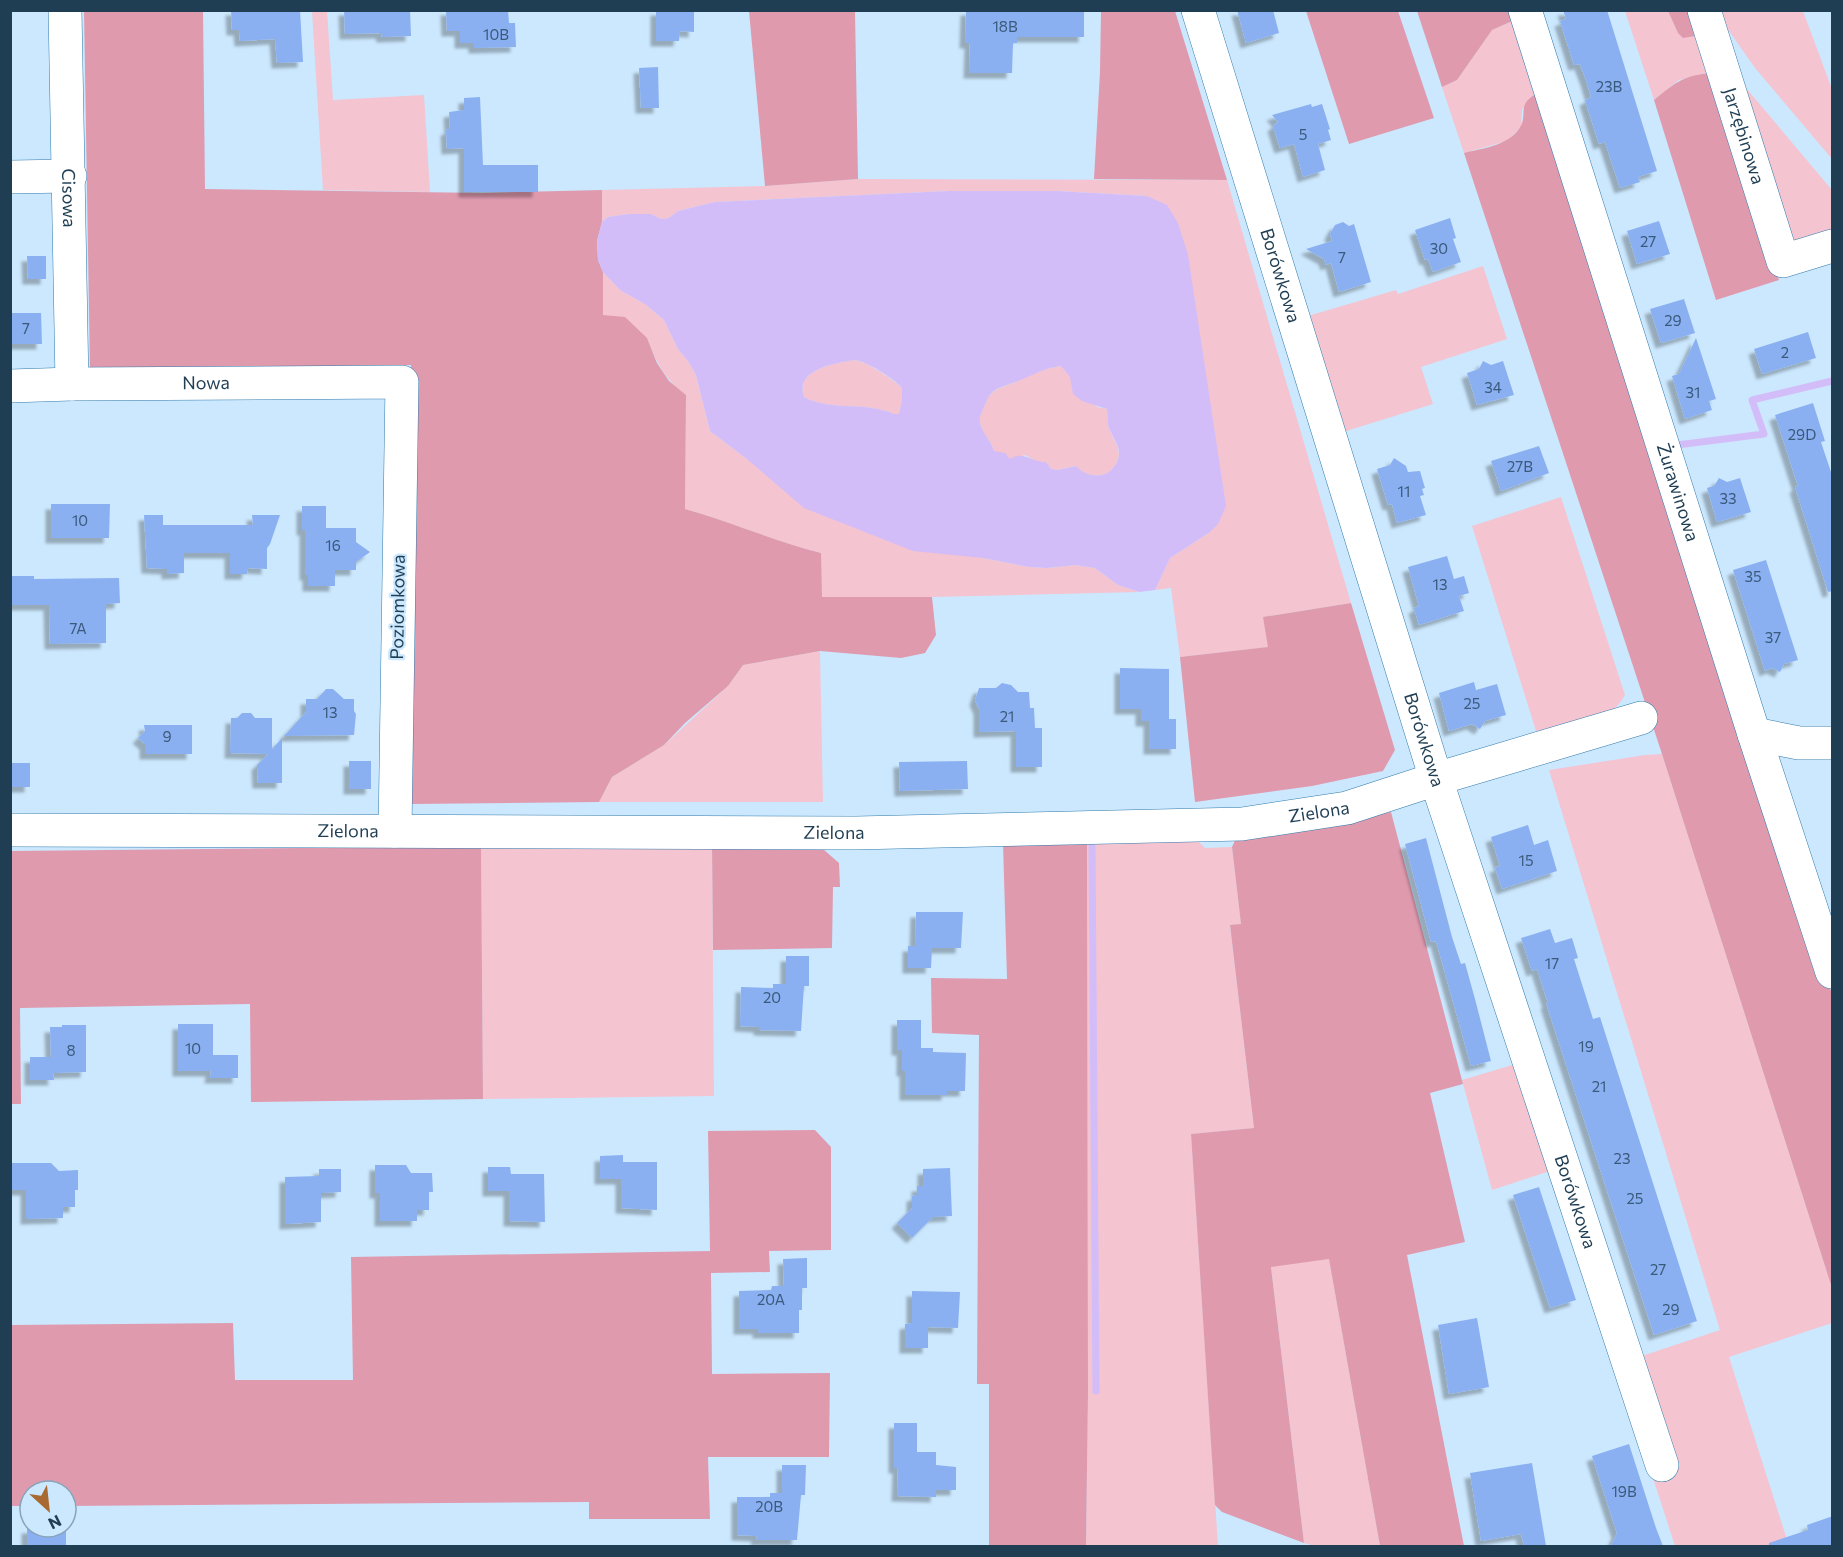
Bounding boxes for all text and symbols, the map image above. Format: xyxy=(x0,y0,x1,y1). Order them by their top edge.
house number: 18B xyxy=(992,17,1018,35)
house number: 10B xyxy=(483,25,509,43)
house number: 23B xyxy=(1596,77,1623,95)
street label: Jarzębinowa xyxy=(1719,85,1770,187)
house number: 5 xyxy=(1299,125,1307,143)
street label: Cisowa xyxy=(58,168,81,228)
street label: Borówkowa xyxy=(1256,225,1306,325)
house number: 27 xyxy=(1640,232,1656,250)
house number: 30 xyxy=(1430,239,1448,257)
house number: 7 xyxy=(1338,248,1346,266)
house number: 29 xyxy=(1664,311,1682,329)
house number: 7 xyxy=(22,319,30,337)
house number: 2 xyxy=(1781,343,1789,361)
street label: Nowa xyxy=(182,371,230,393)
house number: 34 xyxy=(1484,378,1502,396)
house number: 31 xyxy=(1686,383,1700,401)
house number: 29D xyxy=(1788,425,1816,443)
street label: Żurawinowa xyxy=(1653,440,1704,544)
house number: 27B xyxy=(1507,457,1533,475)
house number: 11 xyxy=(1398,482,1410,500)
house number: 33 xyxy=(1719,489,1737,507)
house number: 10 xyxy=(72,511,88,529)
house number: 16 xyxy=(325,536,341,554)
street label: Poziomkowa xyxy=(385,554,409,660)
house number: 35 xyxy=(1744,567,1762,585)
house number: 13 xyxy=(1433,575,1447,593)
house number: 7A xyxy=(69,619,87,637)
house number: 37 xyxy=(1765,628,1781,646)
street label: Borówkowa xyxy=(1400,690,1450,790)
house number: 25 xyxy=(1464,694,1480,712)
house number: 13 xyxy=(323,703,337,721)
house number: 21 xyxy=(1000,707,1014,725)
house number: 9 xyxy=(162,727,172,745)
street label: Zielona xyxy=(1287,796,1351,827)
street label: Zielona xyxy=(317,819,379,841)
street label: Zielona xyxy=(803,821,865,843)
house number: 15 xyxy=(1518,851,1534,869)
house number: 17 xyxy=(1545,954,1559,972)
house number: 20 xyxy=(763,988,781,1006)
house number: 19 xyxy=(1578,1037,1594,1055)
house number: 10 xyxy=(185,1039,201,1057)
house number: 8 xyxy=(66,1041,76,1059)
house number: 21 xyxy=(1592,1077,1606,1095)
house number: 23 xyxy=(1614,1149,1630,1167)
street label: Borówkowa xyxy=(1550,1152,1602,1251)
house number: 25 xyxy=(1627,1189,1643,1207)
house number: 27 xyxy=(1650,1260,1666,1278)
house number: 20A xyxy=(757,1290,785,1308)
house number: 29 xyxy=(1662,1300,1680,1318)
north arrow xyxy=(18,1479,78,1539)
house number: 19B xyxy=(1611,1482,1637,1500)
house number: 20B xyxy=(755,1497,783,1515)
text: N xyxy=(45,1512,65,1534)

